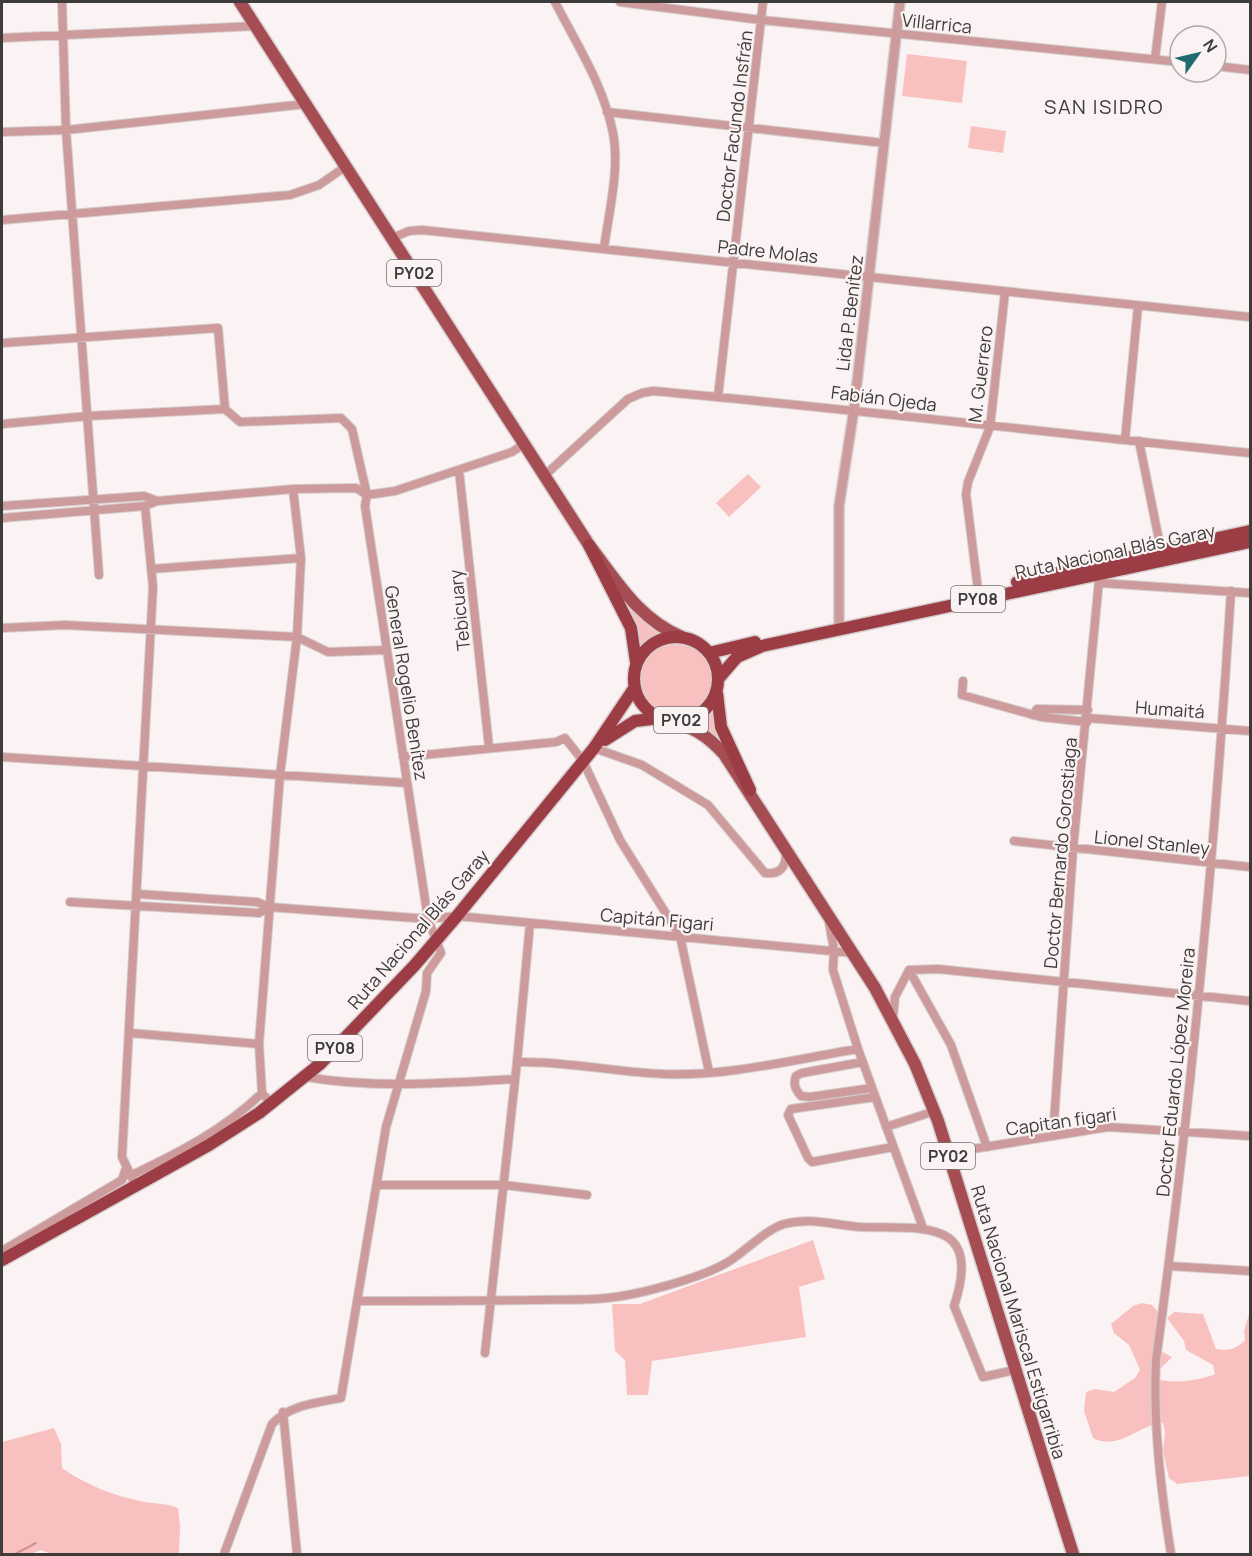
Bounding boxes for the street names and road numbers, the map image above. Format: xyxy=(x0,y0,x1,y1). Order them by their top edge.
street label: Villarrica xyxy=(901,7,973,39)
street label: Doctor Facundo Insfrán xyxy=(710,29,758,223)
street label: Padre Molas xyxy=(717,234,819,268)
street label: Lida P. Benítez xyxy=(830,254,868,372)
road number: PY02 xyxy=(387,260,441,286)
street label: M. Guerrero xyxy=(962,324,998,424)
street label: Fabián Ojeda xyxy=(830,380,938,416)
street label: Ruta Nacional Blás Garay xyxy=(1013,518,1218,584)
street label: Tebicuary xyxy=(443,568,475,652)
street label: General Rogelio Benítez xyxy=(380,584,434,782)
road number: PY08 xyxy=(951,586,1005,612)
street label: Humaitá xyxy=(1134,695,1206,723)
road number: PY02 xyxy=(654,707,708,733)
street label: Doctor Bernardo Gorostiaga xyxy=(1038,736,1082,970)
street label: Lionel Stanley xyxy=(1093,824,1211,860)
street label: Ruta Nacional Blás Garay xyxy=(342,844,494,1014)
street label: Capitán Figari xyxy=(599,902,715,936)
street label: Doctor Eduardo López Moreira xyxy=(1150,946,1200,1198)
road number: PY08 xyxy=(308,1035,362,1061)
street label: Capitan figari xyxy=(1004,1101,1118,1141)
road number: PY02 xyxy=(921,1143,975,1169)
street label: Ruta Nacional Mariscal Estigarribia xyxy=(966,1182,1072,1462)

